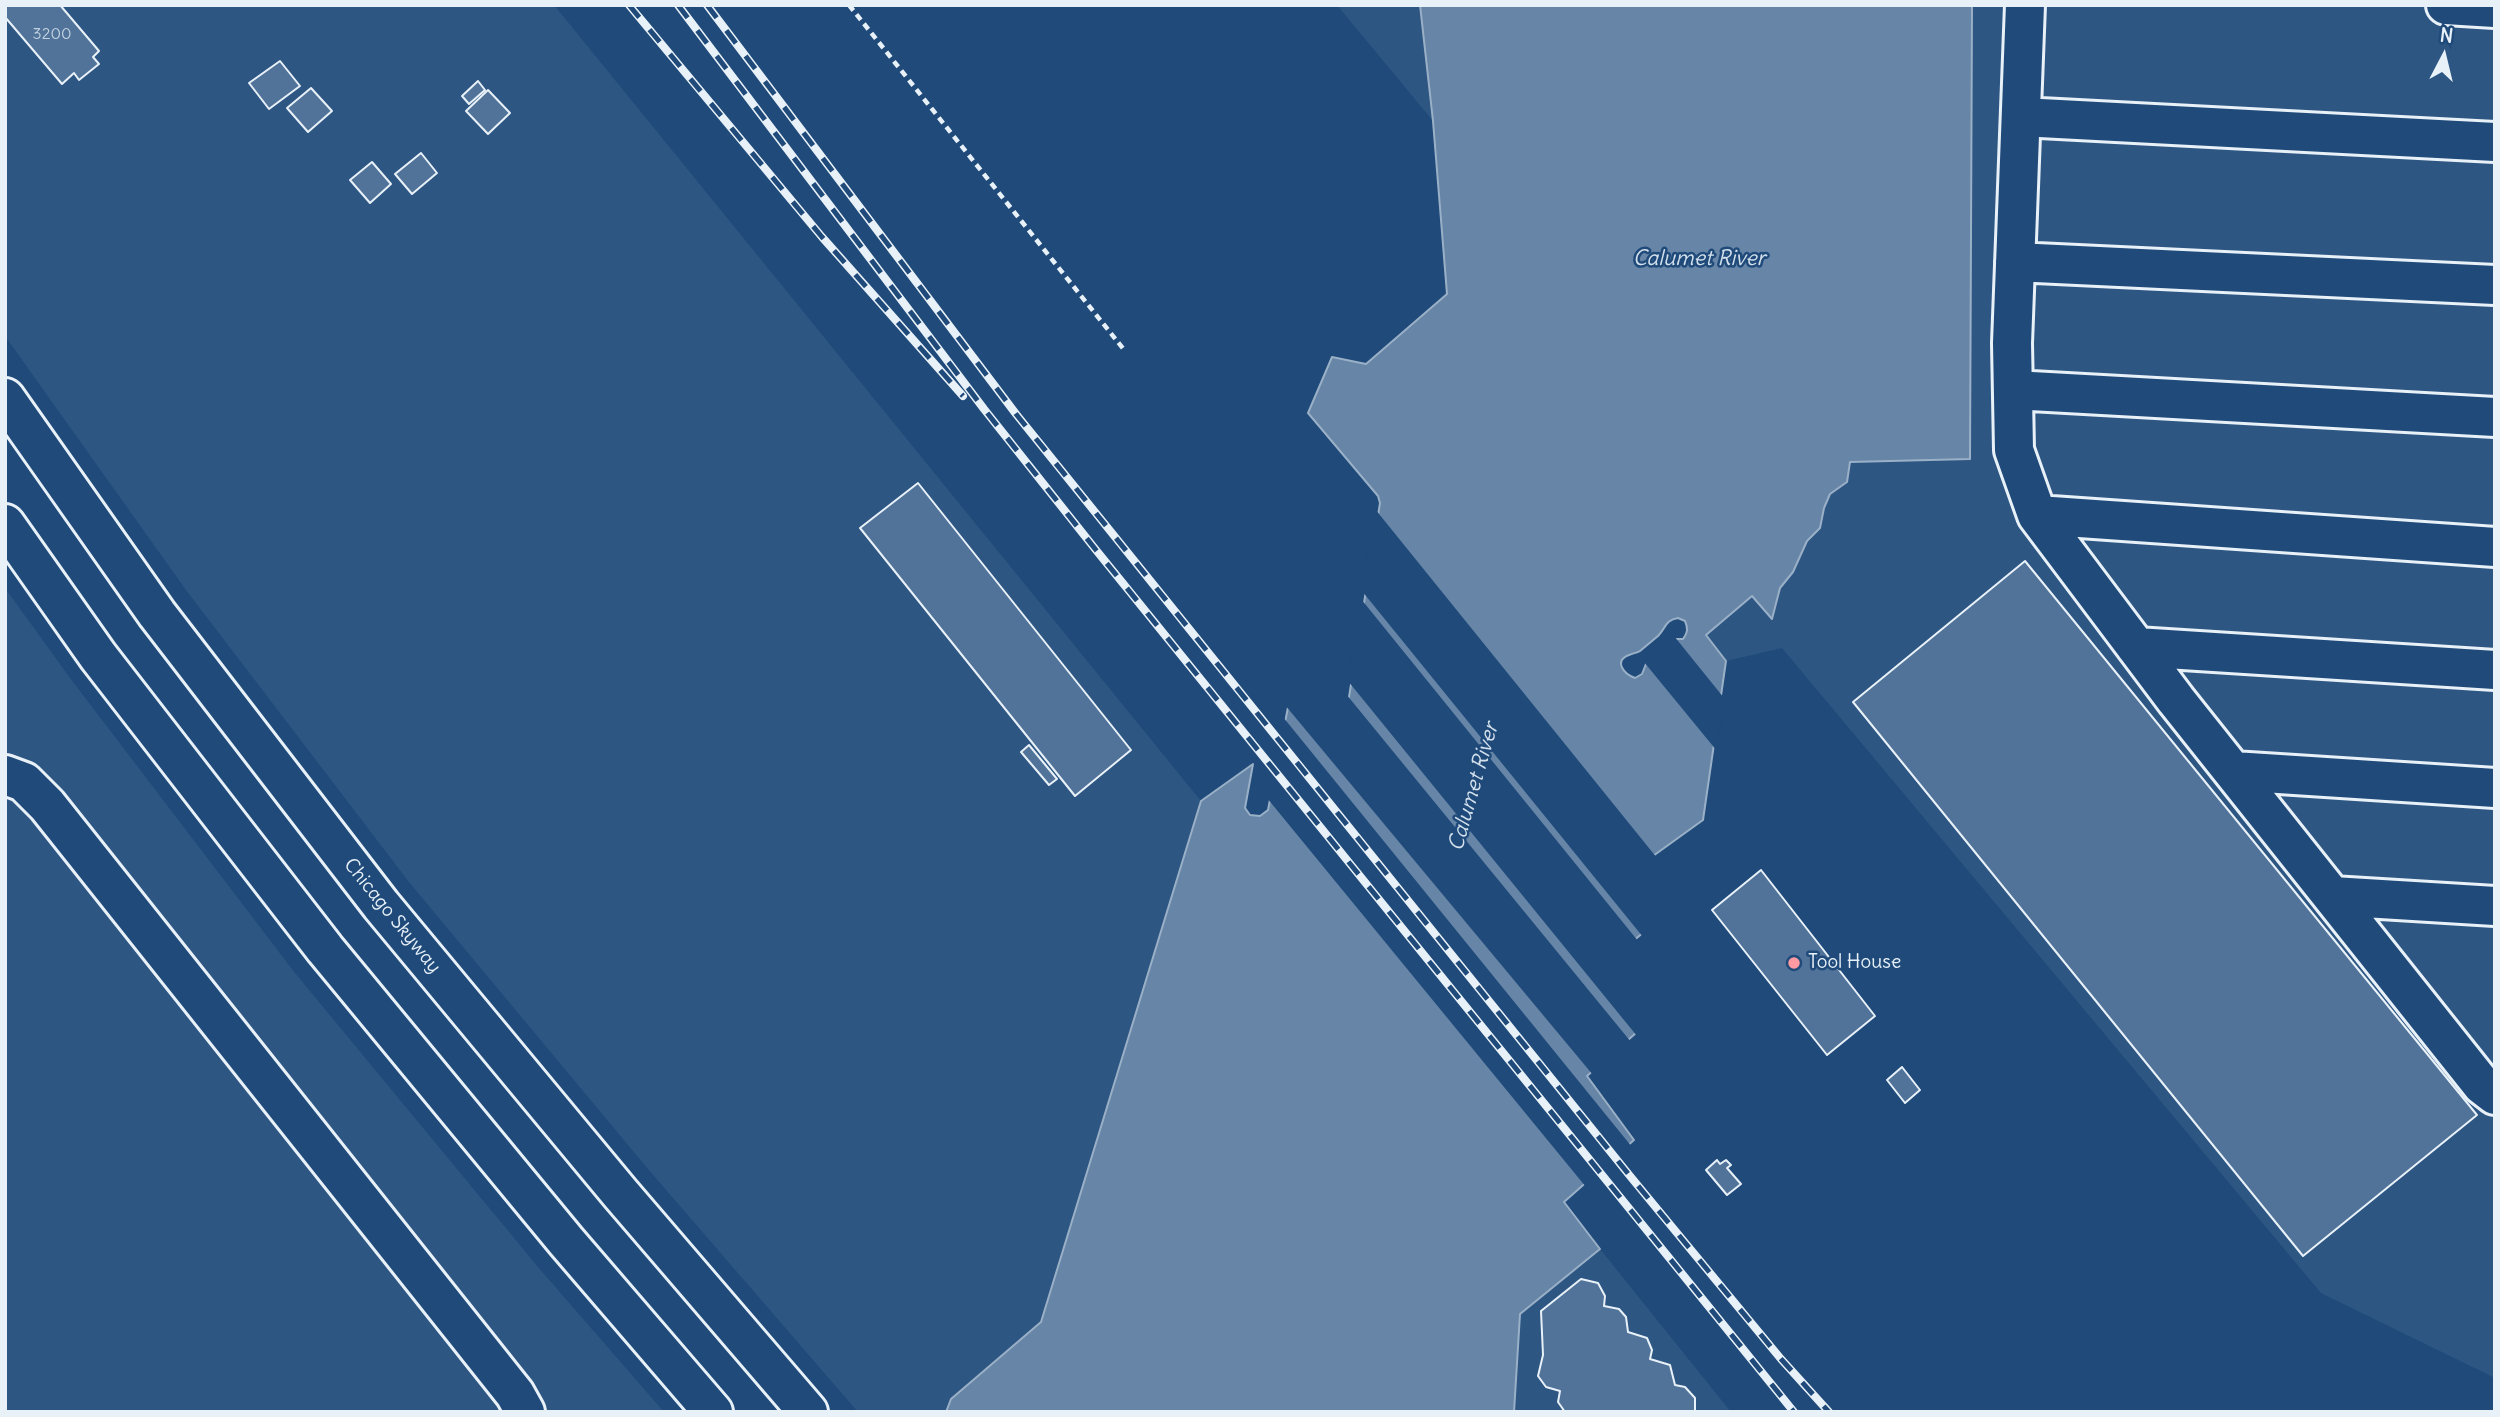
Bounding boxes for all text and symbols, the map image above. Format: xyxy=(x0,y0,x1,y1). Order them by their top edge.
north arrow xyxy=(2409,21,2479,91)
text: N xyxy=(2439,22,2455,48)
house number: 3200 xyxy=(33,24,71,44)
water label: Calumet River xyxy=(1633,246,1765,272)
water label: Calumet River xyxy=(1444,720,1504,854)
street label: Chicago Skyway xyxy=(339,854,445,978)
place label: Tool House xyxy=(1808,952,1901,974)
marker: Tool House xyxy=(1786,955,1802,971)

